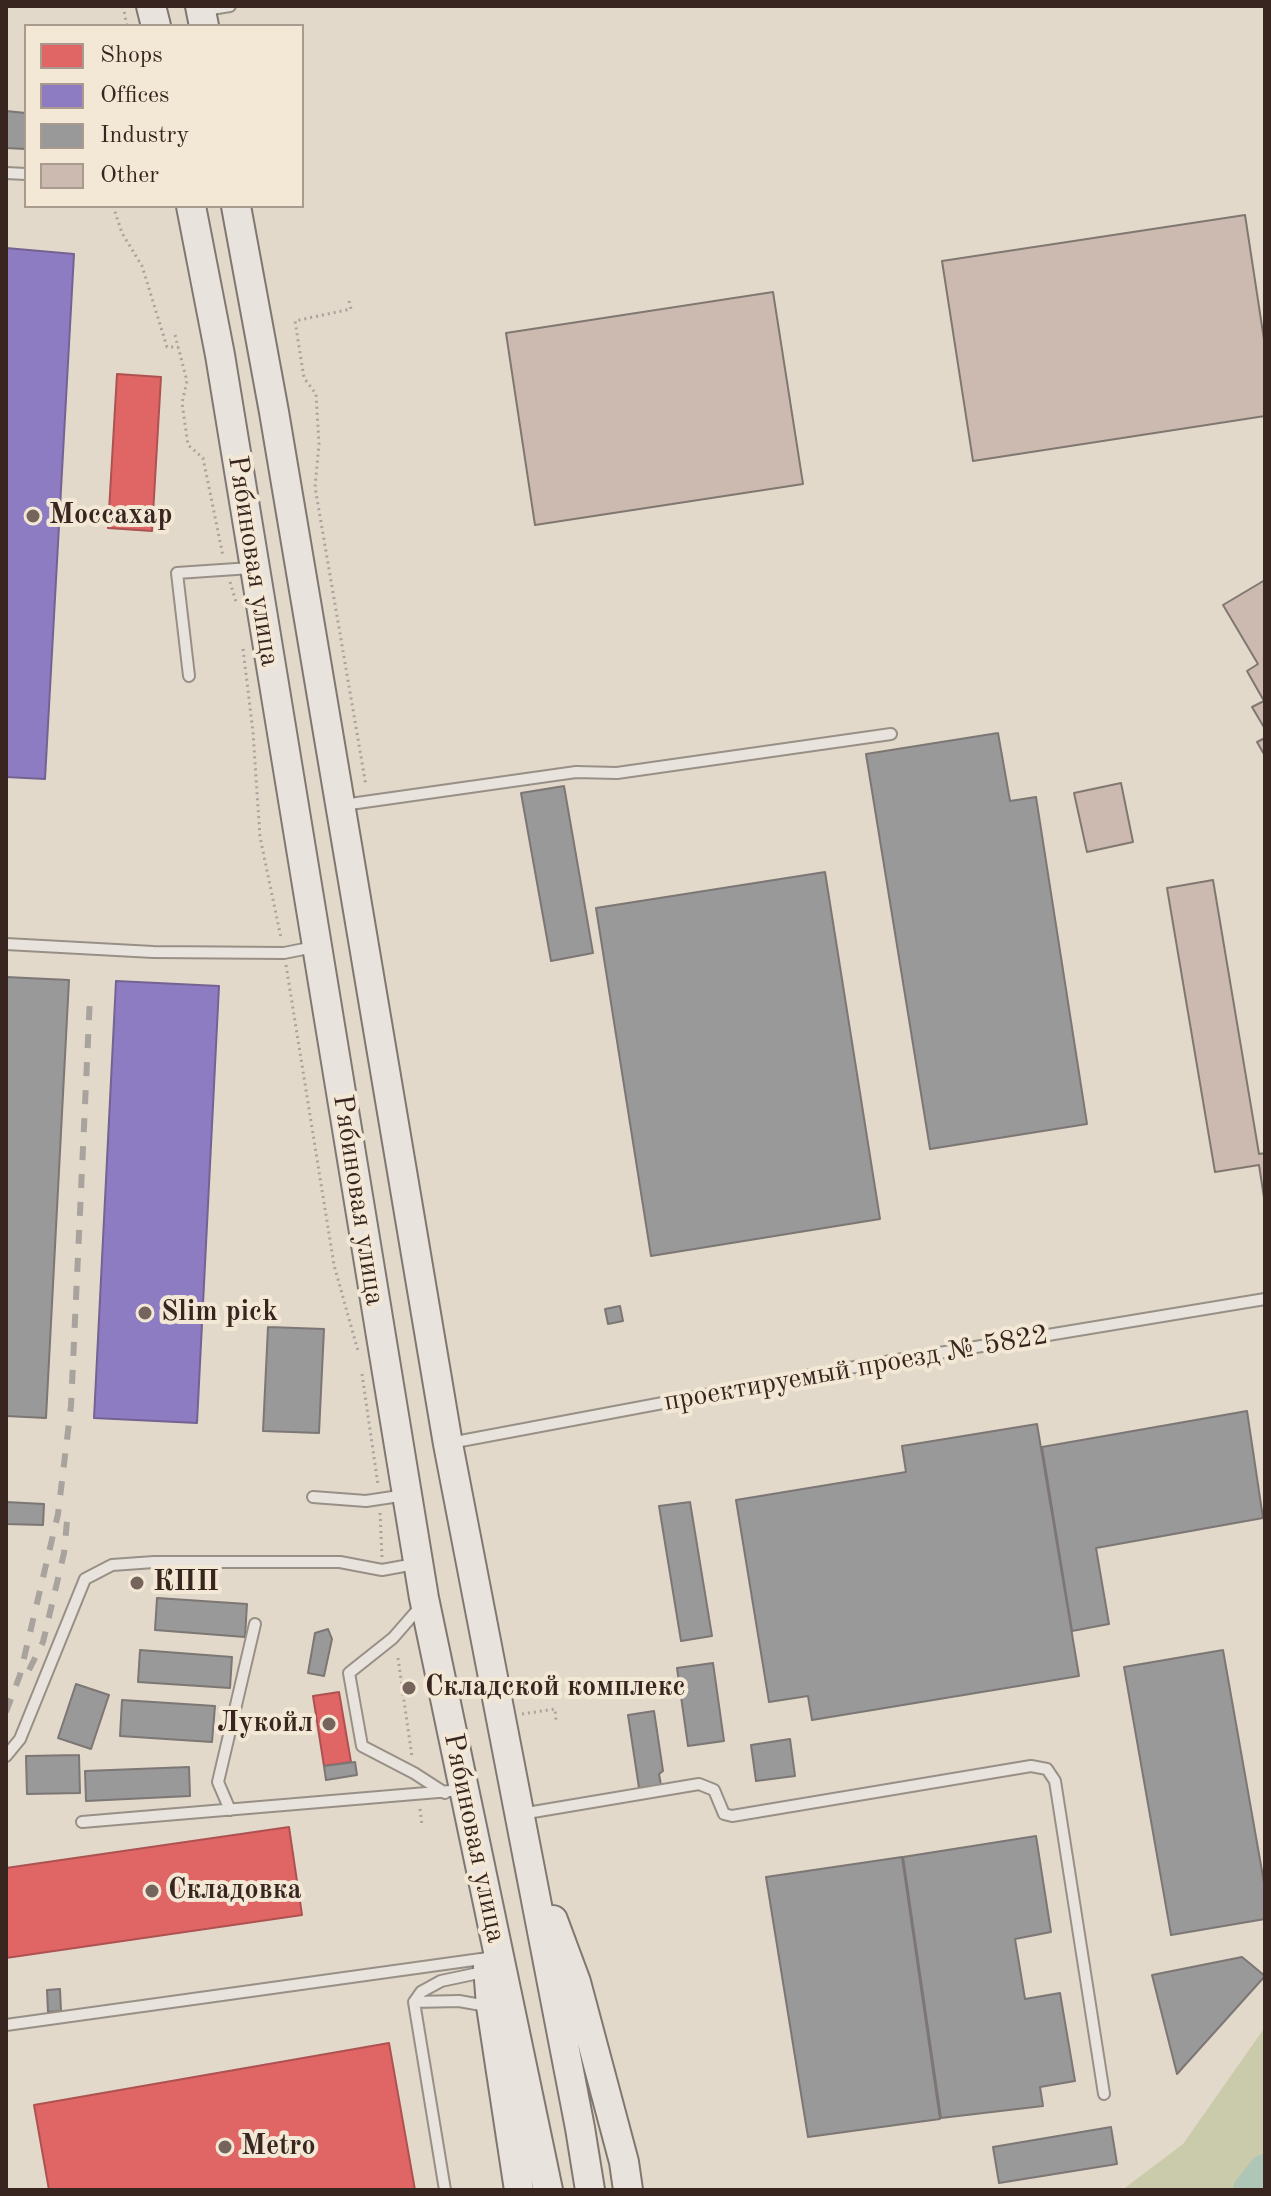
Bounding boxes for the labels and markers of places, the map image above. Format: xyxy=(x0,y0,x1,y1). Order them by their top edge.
place label: Моссахар xyxy=(49,499,172,533)
marker: Моссахар xyxy=(24,507,42,525)
place label: Slim pick xyxy=(161,1296,278,1330)
marker: Slim pick xyxy=(136,1304,154,1322)
place label: КПП xyxy=(153,1566,219,1600)
marker: КПП xyxy=(128,1574,146,1592)
place label: Складской комплекс xyxy=(425,1671,686,1705)
marker: Складской комплекс xyxy=(400,1679,418,1697)
place label: Лукойл xyxy=(217,1707,313,1741)
marker: Лукойл xyxy=(320,1715,338,1733)
place label: Складовка xyxy=(168,1874,302,1908)
marker: Складовка xyxy=(143,1882,161,1900)
place label: Metro xyxy=(241,2130,316,2164)
marker: Metro xyxy=(216,2138,234,2156)

